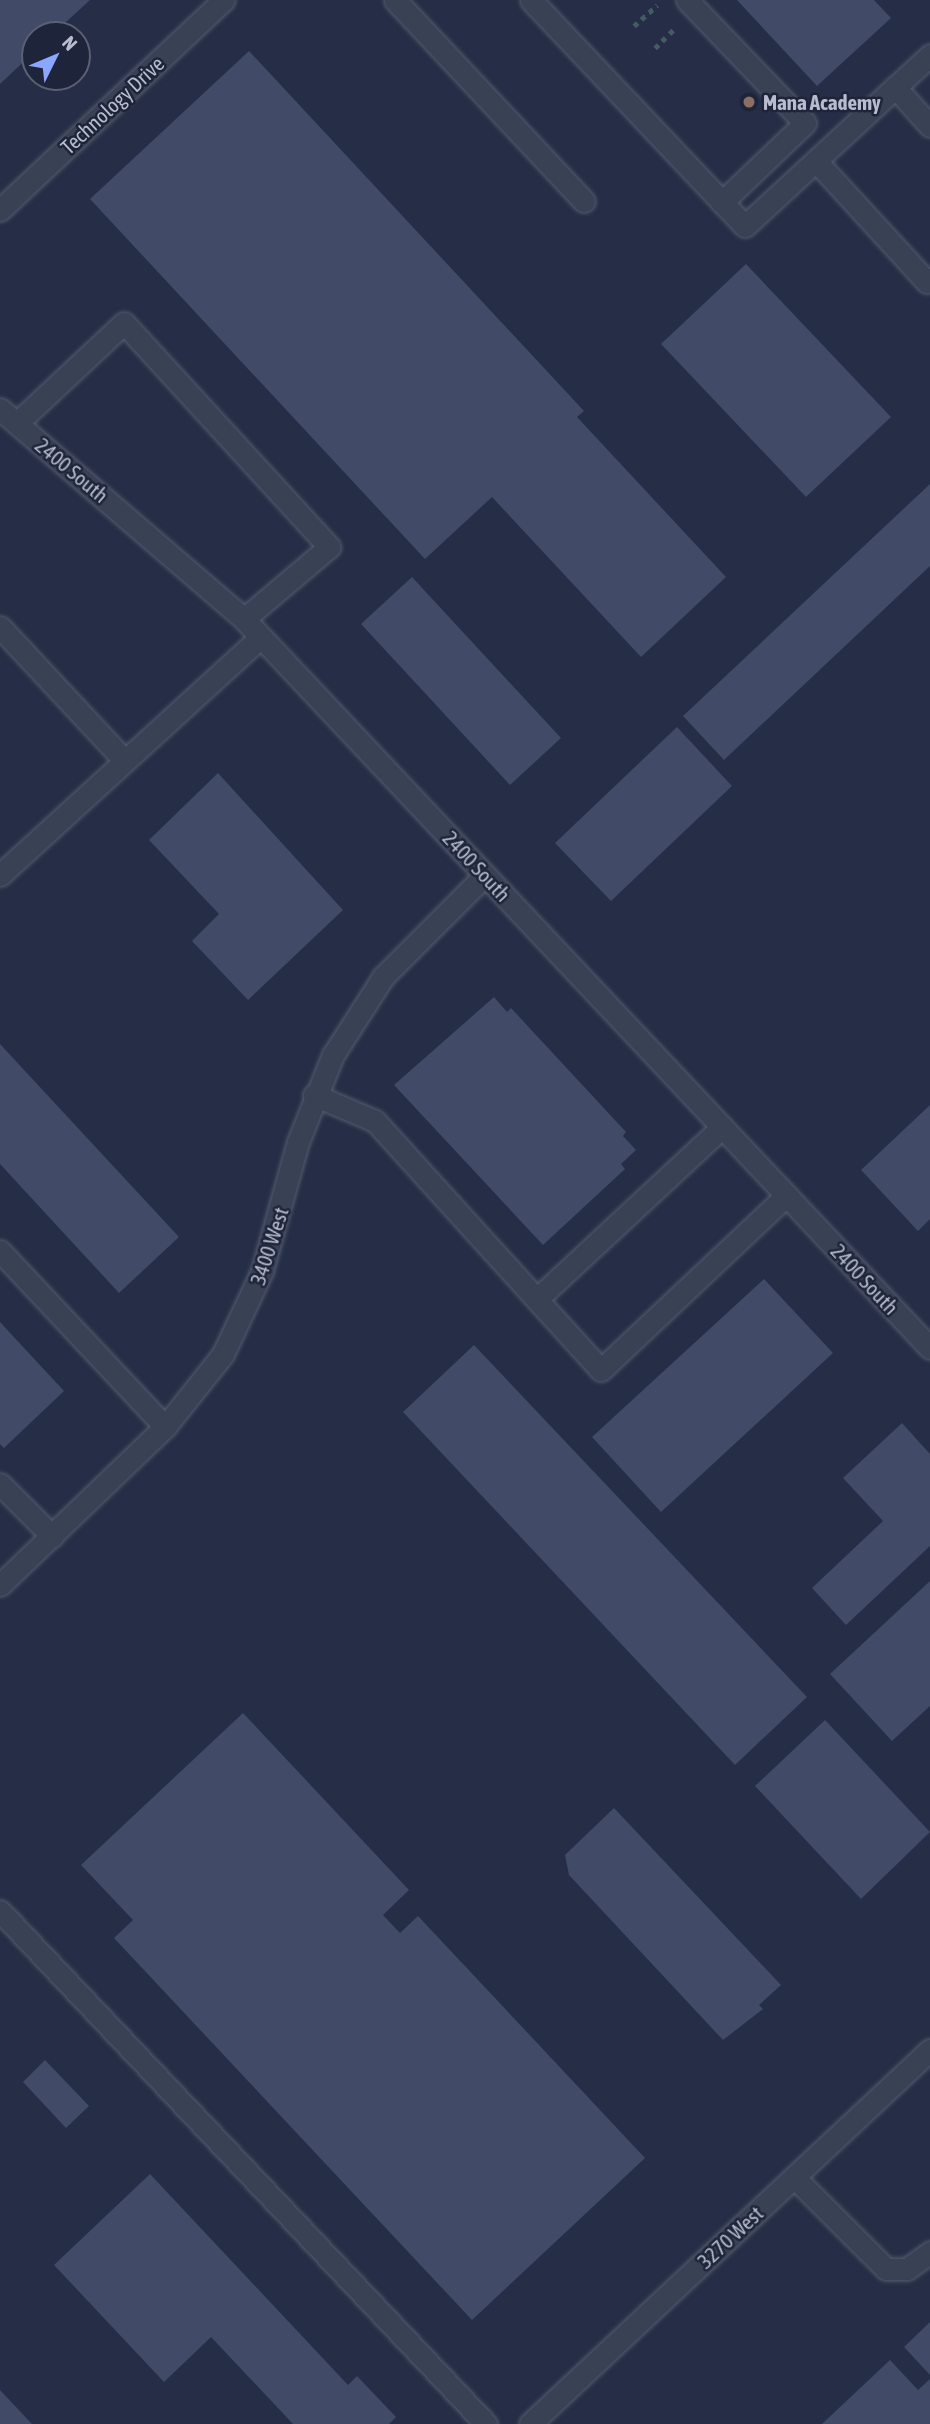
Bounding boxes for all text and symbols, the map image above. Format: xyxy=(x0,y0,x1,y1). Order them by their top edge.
north arrow xyxy=(21,21,91,91)
text: N xyxy=(58,31,82,55)
street label: Technology Drive xyxy=(55,51,169,159)
place label: Mana Academy xyxy=(763,89,881,115)
marker: Mana Academy xyxy=(741,94,757,110)
street label: 2400 South xyxy=(30,432,114,508)
street label: 2400 South xyxy=(438,825,516,907)
street label: 3400 West xyxy=(245,1204,293,1288)
street label: 2400 South xyxy=(826,1238,904,1320)
street label: 3270 West xyxy=(692,2201,768,2273)

